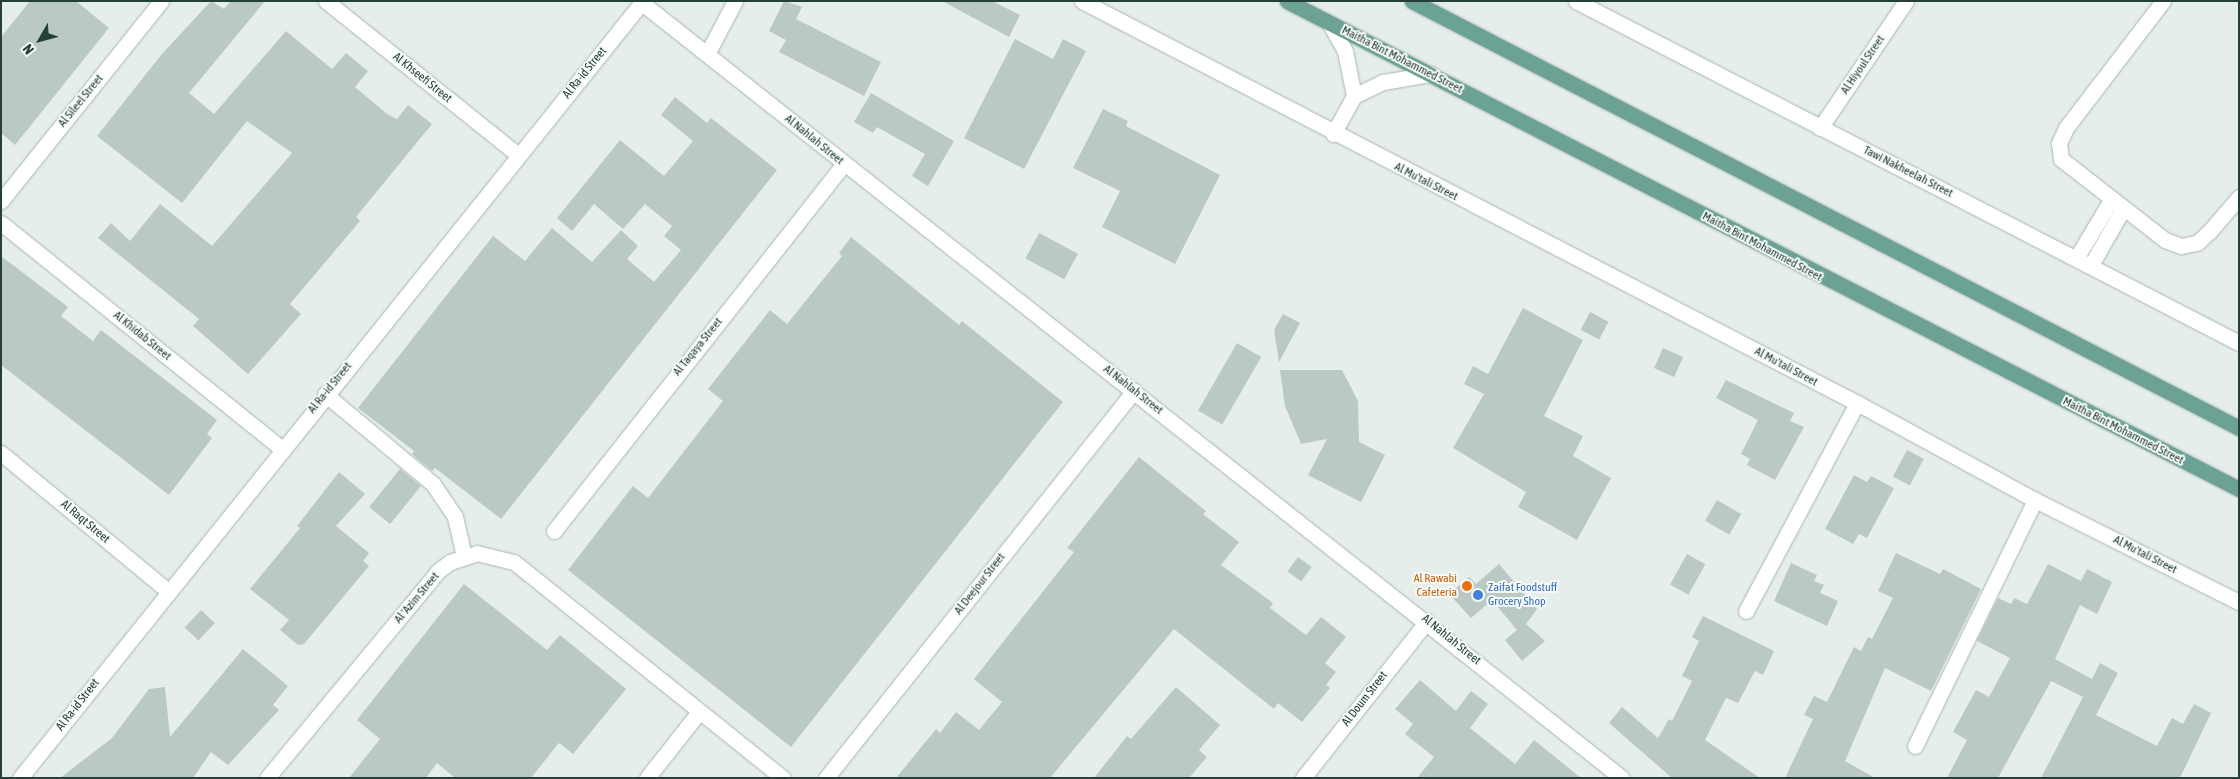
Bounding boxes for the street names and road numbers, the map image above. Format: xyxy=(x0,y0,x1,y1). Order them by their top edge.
street label: Maitha Bint Mohammed Street xyxy=(1339,23,1465,97)
street label: Al Hiyoul Street xyxy=(1838,33,1888,97)
street label: Al Ra-id Street xyxy=(560,44,610,102)
street label: Al Khseefi Street xyxy=(390,50,454,106)
street label: Al Sileel Street xyxy=(55,72,107,130)
street label: Al Nahlah Street xyxy=(782,112,846,168)
street label: Tawi Nakheelah Street xyxy=(1861,143,1955,201)
street label: Al Mu'tali Street xyxy=(1392,160,1460,204)
street label: Maitha Bint Mohammed Street xyxy=(1700,209,1824,285)
street label: Al Khidab Street xyxy=(110,308,174,364)
street label: Al Taqaya Street xyxy=(670,315,726,379)
street label: Al Mu'tali Street xyxy=(1752,344,1820,390)
street label: Al Ra-id Street xyxy=(305,359,355,417)
street label: Al Nahlah Street xyxy=(1100,362,1166,418)
street label: Maitha Bint Mohammed Street xyxy=(2060,394,2186,468)
street label: Al Raqt Street xyxy=(58,497,112,547)
street label: Al Mu'tali Street xyxy=(2111,533,2179,577)
street label: Al Deejour Street xyxy=(952,550,1008,618)
street label: Al 'Azim Street xyxy=(391,570,443,626)
street label: Al Nahlah Street xyxy=(1419,612,1483,668)
street label: Al Doum Street xyxy=(1339,669,1391,729)
street label: Al Ra-id Street xyxy=(53,676,103,734)

